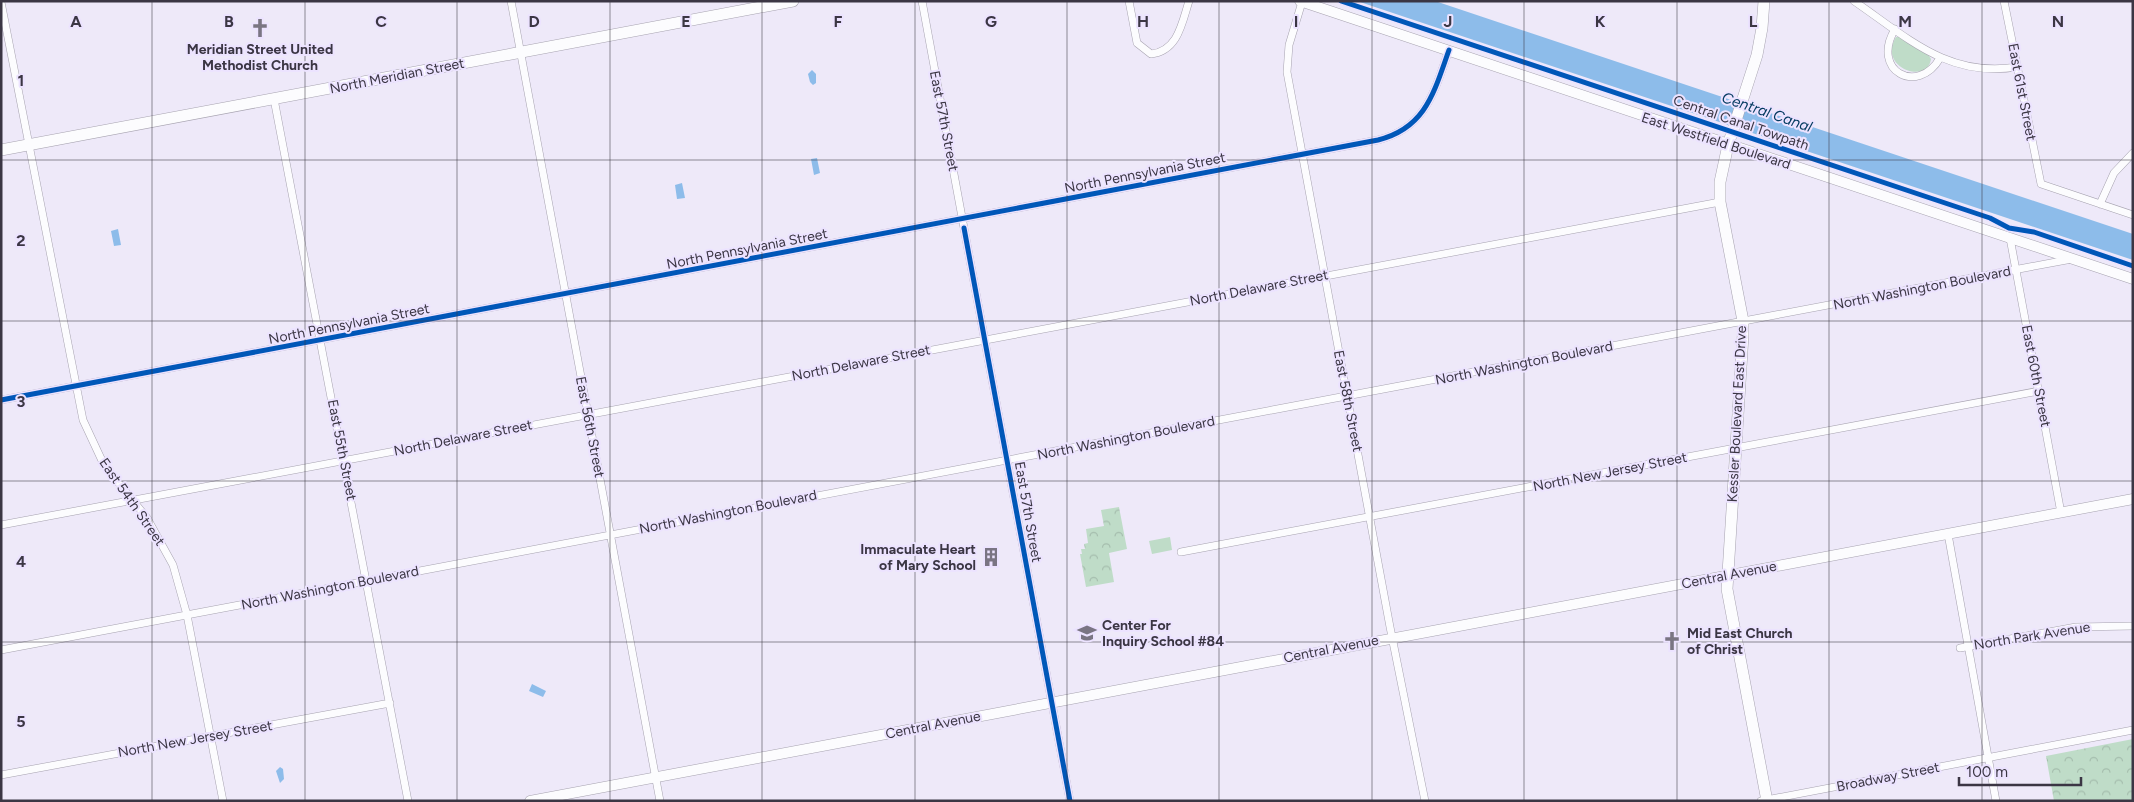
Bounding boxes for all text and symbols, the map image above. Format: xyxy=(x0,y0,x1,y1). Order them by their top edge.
text: A xyxy=(70,12,82,31)
text: B xyxy=(224,12,234,31)
text: C xyxy=(375,12,387,31)
text: D xyxy=(528,12,540,31)
text: E xyxy=(681,12,691,31)
text: F xyxy=(834,12,843,31)
text: G xyxy=(985,12,997,31)
text: H xyxy=(1137,12,1149,31)
text: I xyxy=(1294,12,1298,31)
text: J xyxy=(1444,12,1452,31)
text: K xyxy=(1595,12,1606,31)
text: L xyxy=(1749,12,1758,31)
text: M xyxy=(1898,12,1912,31)
text: N xyxy=(2052,12,2064,31)
church icon: Meridian Street United Methodist Church xyxy=(249,17,271,39)
place label: Meridian Street United Methodist Church xyxy=(187,41,333,74)
street label: East 61st Street xyxy=(2004,42,2040,142)
street label: North Meridian Street xyxy=(328,55,466,97)
street label: East 57th Street xyxy=(926,69,962,173)
text: 1 xyxy=(18,71,24,90)
water label: Central Canal xyxy=(1719,88,1815,136)
street label: Central Canal Towpath xyxy=(1671,92,1811,154)
street label: East Westfield Boulevard xyxy=(1639,109,1793,173)
street label: North Pennsylvania Street xyxy=(1063,149,1227,197)
street label: North Pennsylvania Street xyxy=(665,225,829,273)
text: 2 xyxy=(16,231,26,250)
street label: North Washington Boulevard xyxy=(1832,262,2012,314)
street label: North Delaware Street xyxy=(1188,266,1330,310)
street label: North Pennsylvania Street xyxy=(267,300,431,348)
street label: East 60th Street xyxy=(2018,324,2054,428)
street label: Kessler Boulevard East Drive xyxy=(1724,325,1750,503)
street label: North Washington Boulevard xyxy=(1434,337,1614,389)
street label: North Delaware Street xyxy=(790,341,932,385)
street label: East 58th Street xyxy=(1330,349,1366,453)
street label: East 56th Street xyxy=(572,375,608,479)
text: 3 xyxy=(17,392,26,411)
street label: East 55th Street xyxy=(324,398,360,502)
street label: North Washington Boulevard xyxy=(1036,412,1216,464)
street label: North Delaware Street xyxy=(392,416,534,460)
street label: North New Jersey Street xyxy=(1532,449,1688,495)
street label: East 54th Street xyxy=(95,455,169,549)
street label: East 57th Street xyxy=(1011,460,1045,564)
street label: North Washington Boulevard xyxy=(638,486,818,538)
place label: Immaculate Heart of Mary School xyxy=(860,541,976,574)
building icon: Immaculate Heart of Mary School xyxy=(980,546,1002,568)
text: 4 xyxy=(16,552,26,571)
street label: Central Avenue xyxy=(1680,557,1778,593)
street label: North Washington Boulevard xyxy=(240,562,420,614)
place label: Center For Inquiry School #84 xyxy=(1102,617,1224,650)
street label: North Park Avenue xyxy=(1973,618,2092,654)
school or university icon: Center For Inquiry School #84 xyxy=(1076,622,1098,644)
place label: Mid East Church of Christ xyxy=(1687,625,1793,658)
church icon: Mid East Church of Christ xyxy=(1661,630,1683,652)
street label: Central Avenue xyxy=(1282,631,1380,667)
street label: Central Avenue xyxy=(884,707,982,743)
text: 5 xyxy=(16,712,26,731)
street label: North New Jersey Street xyxy=(116,717,274,761)
scale bar xyxy=(1959,754,2082,786)
street label: Broadway Street xyxy=(1835,759,1941,795)
text: 100 m xyxy=(1966,763,2008,781)

